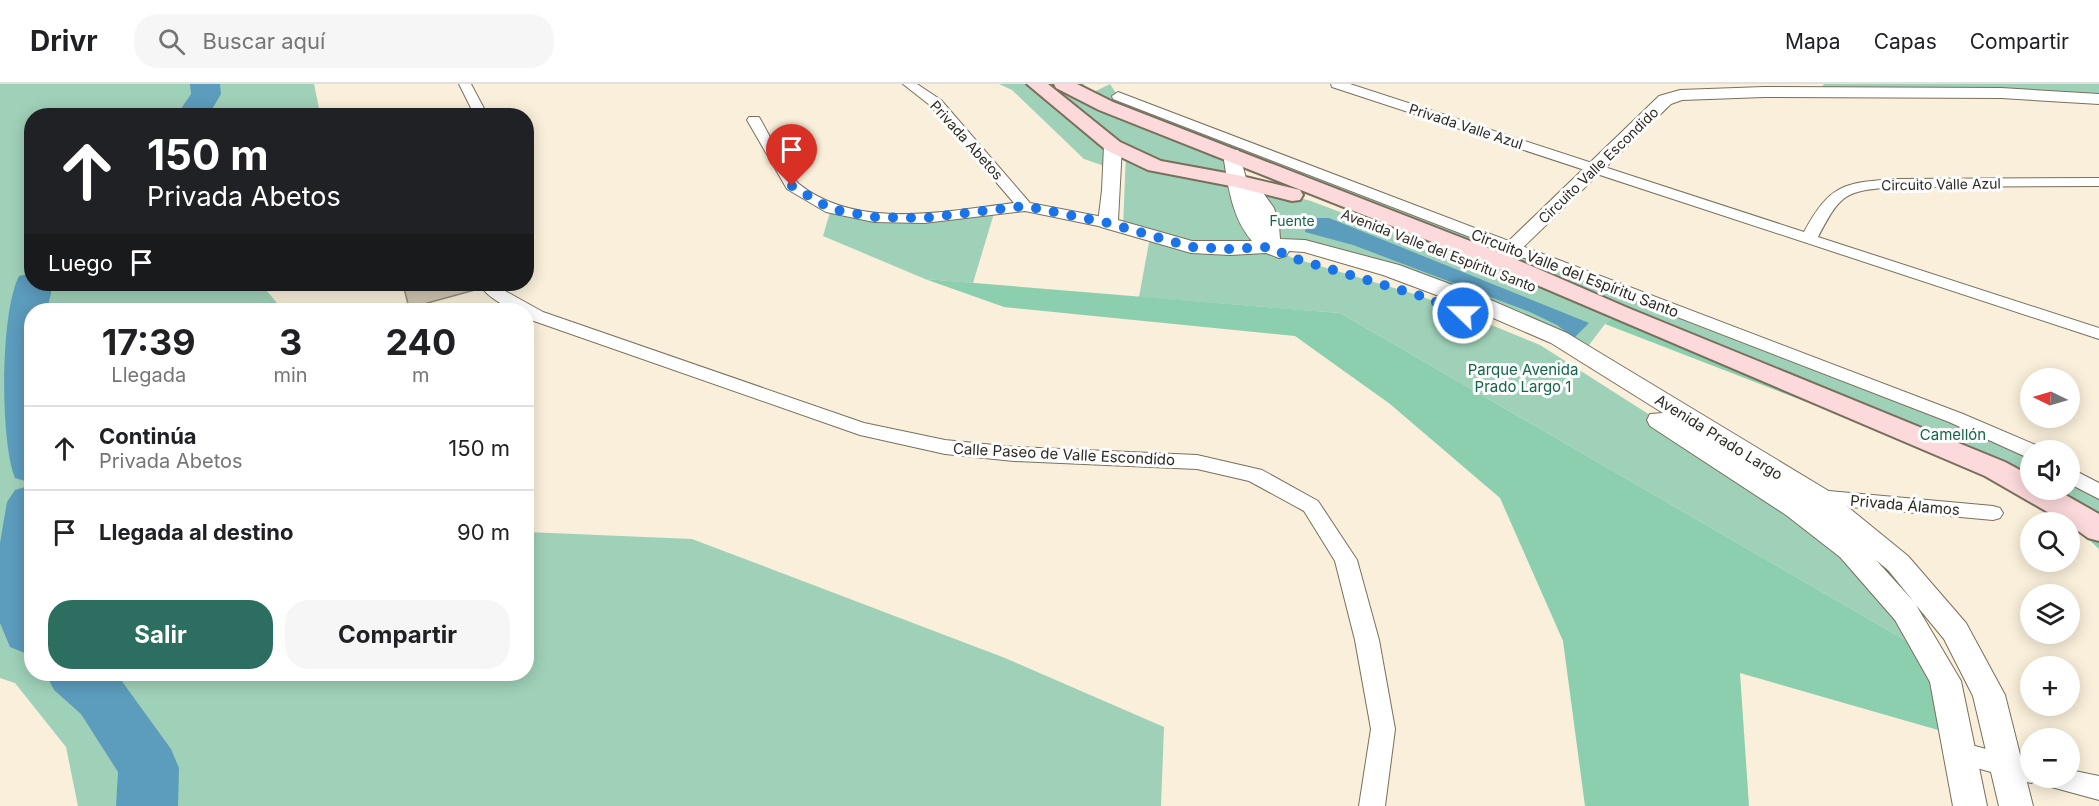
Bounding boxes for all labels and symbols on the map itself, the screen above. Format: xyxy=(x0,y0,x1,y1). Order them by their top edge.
street label: Privada Abetos xyxy=(927,97,1007,183)
street label: Privada Valle Azul xyxy=(1407,100,1525,152)
street label: Circuito Valle Escondido xyxy=(1534,103,1662,227)
pin xyxy=(766,124,817,186)
street label: Circuito Valle Azul xyxy=(1881,174,2001,194)
street label: Avenida Valle del Espíritu Santo xyxy=(1339,205,1539,295)
park label: Fuente xyxy=(1269,212,1315,229)
street label: Circuito Valle del Espíritu Santo xyxy=(1468,225,1682,321)
position arrow xyxy=(1431,281,1495,345)
park label: Parque Avenida Prado Largo 1 xyxy=(1468,360,1578,396)
north arrow xyxy=(2020,368,2080,428)
street label: Avenida Prado Largo xyxy=(1652,390,1786,484)
park label: Camellón xyxy=(1920,425,1986,444)
street label: Calle Paseo de Valle Escondido xyxy=(953,439,1175,469)
street label: Privada Álamos xyxy=(1849,491,1961,519)

